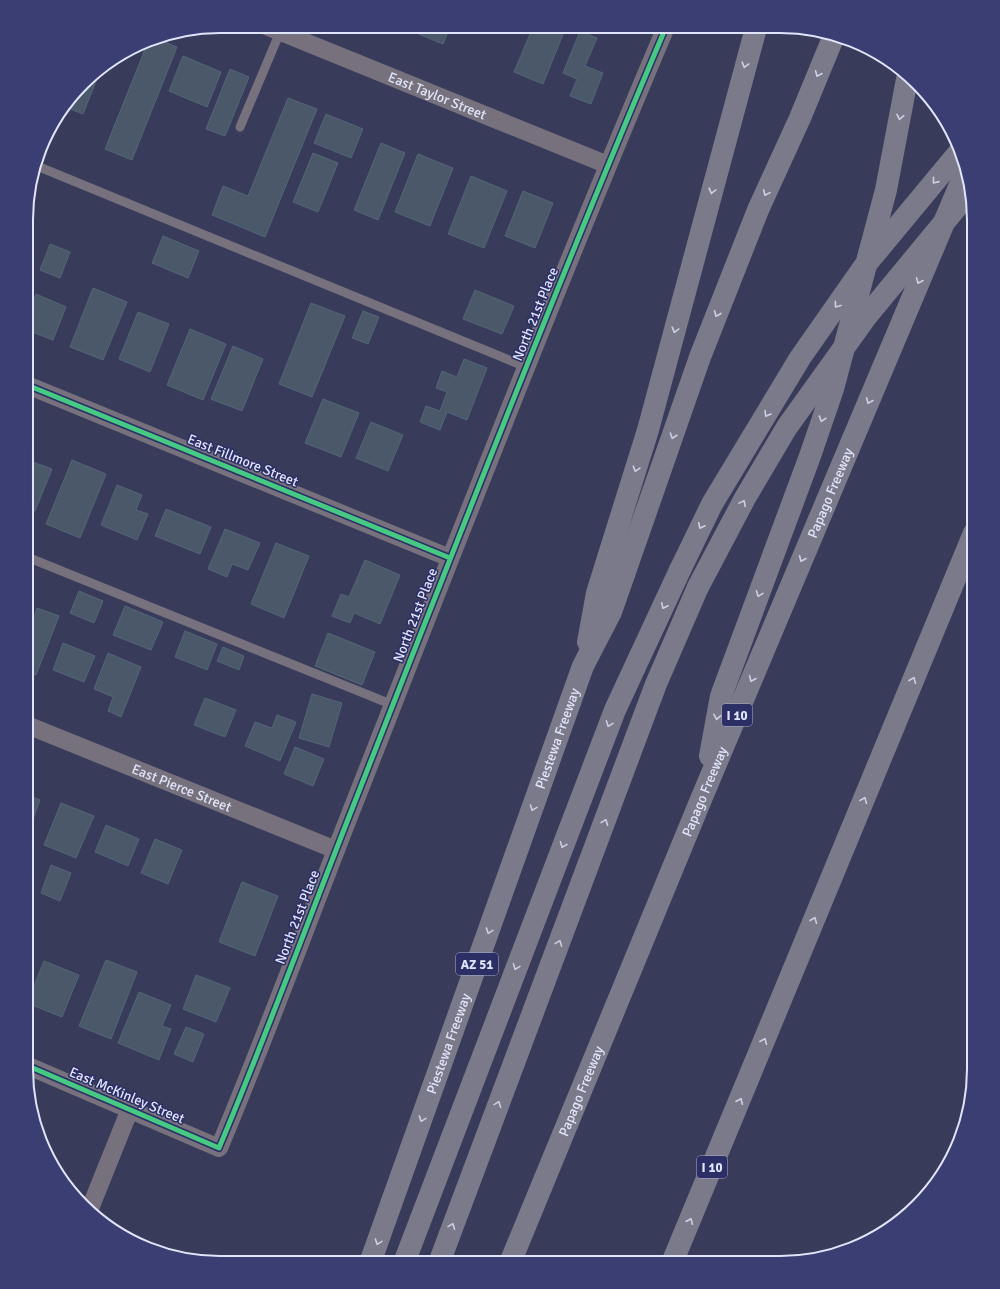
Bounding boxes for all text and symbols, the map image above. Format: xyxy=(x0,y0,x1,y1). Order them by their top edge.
one-way arrow xyxy=(741,61,750,68)
street label: East Taylor Street xyxy=(386,69,489,124)
one-way arrow xyxy=(815,71,823,78)
one-way arrow xyxy=(896,114,904,120)
one-way arrow xyxy=(933,176,940,184)
one-way arrow xyxy=(708,187,717,194)
one-way arrow xyxy=(763,189,771,196)
street label: North 21st Place xyxy=(509,265,562,364)
one-way arrow xyxy=(916,277,924,285)
one-way arrow xyxy=(835,300,842,307)
one-way arrow xyxy=(714,310,722,317)
one-way arrow xyxy=(671,326,680,333)
one-way arrow xyxy=(865,397,873,404)
one-way arrow xyxy=(764,410,771,417)
one-way arrow xyxy=(819,415,827,422)
street label: East Fillmore Street xyxy=(185,430,301,490)
one-way arrow xyxy=(669,432,677,439)
street label: Papago Freeway xyxy=(804,445,857,541)
one-way arrow xyxy=(632,465,641,472)
one-way arrow xyxy=(738,500,746,507)
one-way arrow xyxy=(698,522,706,530)
one-way arrow xyxy=(799,555,807,563)
street label: North 21st Place xyxy=(390,566,441,665)
one-way arrow xyxy=(755,590,764,597)
one-way arrow xyxy=(661,601,669,609)
one-way arrow xyxy=(748,676,756,683)
one-way arrow xyxy=(909,677,917,684)
street label: Piestewa Freeway xyxy=(532,685,584,791)
road number: I 10 xyxy=(722,704,752,726)
one-way arrow xyxy=(713,714,722,720)
one-way arrow xyxy=(606,720,614,727)
street label: Papago Freeway xyxy=(679,744,731,839)
street label: East Pierce Street xyxy=(129,760,234,816)
one-way arrow xyxy=(859,797,867,804)
one-way arrow xyxy=(529,805,537,812)
one-way arrow xyxy=(600,818,608,825)
one-way arrow xyxy=(559,842,567,849)
street label: North 21st Place xyxy=(272,868,323,967)
one-way arrow xyxy=(809,917,817,925)
one-way arrow xyxy=(485,927,494,934)
one-way arrow xyxy=(554,940,562,947)
road number: AZ 51 xyxy=(456,953,498,975)
one-way arrow xyxy=(513,963,521,970)
street label: Piestewa Freeway xyxy=(423,991,475,1096)
one-way arrow xyxy=(760,1037,768,1044)
street label: Papago Freeway xyxy=(555,1043,608,1139)
street label: East McKinley Street xyxy=(67,1063,187,1127)
one-way arrow xyxy=(735,1097,743,1104)
one-way arrow xyxy=(494,1101,502,1108)
one-way arrow xyxy=(418,1116,426,1123)
road number: I 10 xyxy=(697,1156,727,1178)
one-way arrow xyxy=(685,1217,693,1225)
one-way arrow xyxy=(448,1223,456,1230)
one-way arrow xyxy=(374,1238,383,1245)

